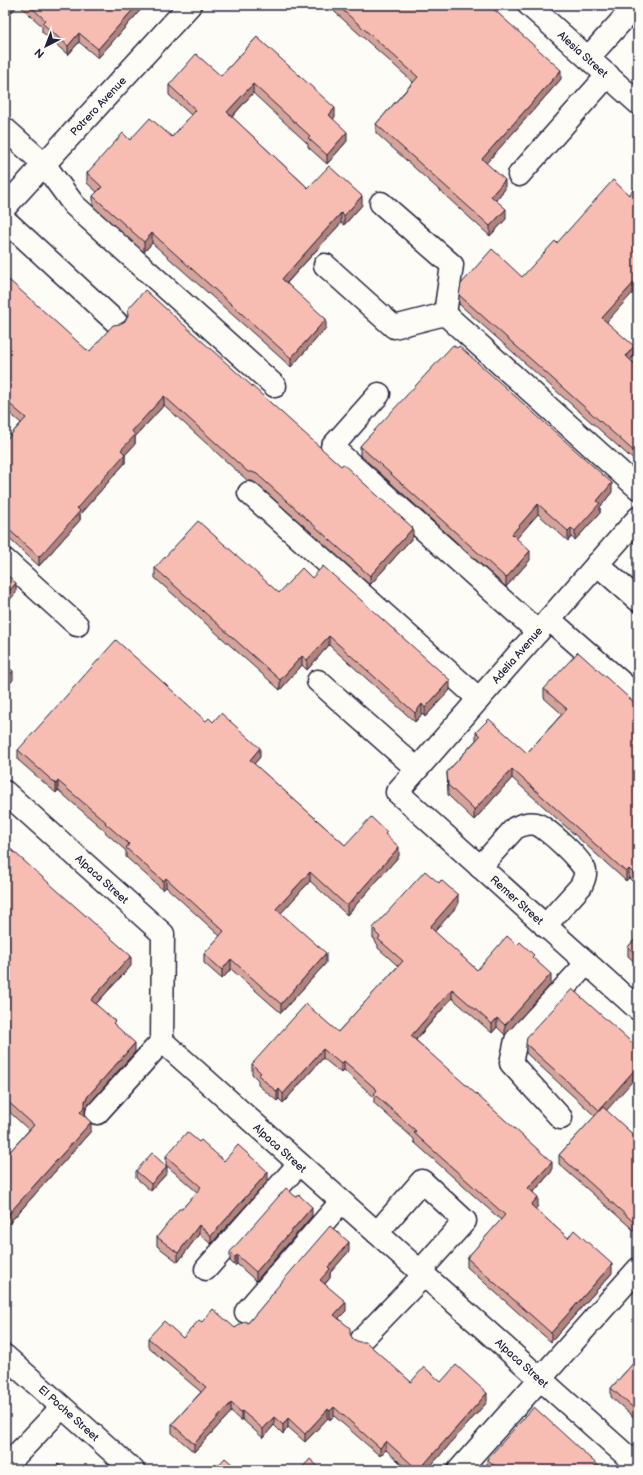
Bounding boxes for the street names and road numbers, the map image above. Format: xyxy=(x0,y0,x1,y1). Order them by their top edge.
street label: Alesia Street xyxy=(555,29,611,81)
street label: Potrero Avenue xyxy=(68,74,129,139)
street label: Adelia Avenue xyxy=(489,624,546,686)
street label: Alpaca Street xyxy=(72,852,131,907)
street label: Remer Street xyxy=(487,873,546,928)
street label: Alpaca Street xyxy=(250,1121,309,1176)
street label: Alpaca Street xyxy=(492,1336,551,1391)
street label: El Poche Street xyxy=(36,1383,102,1444)

